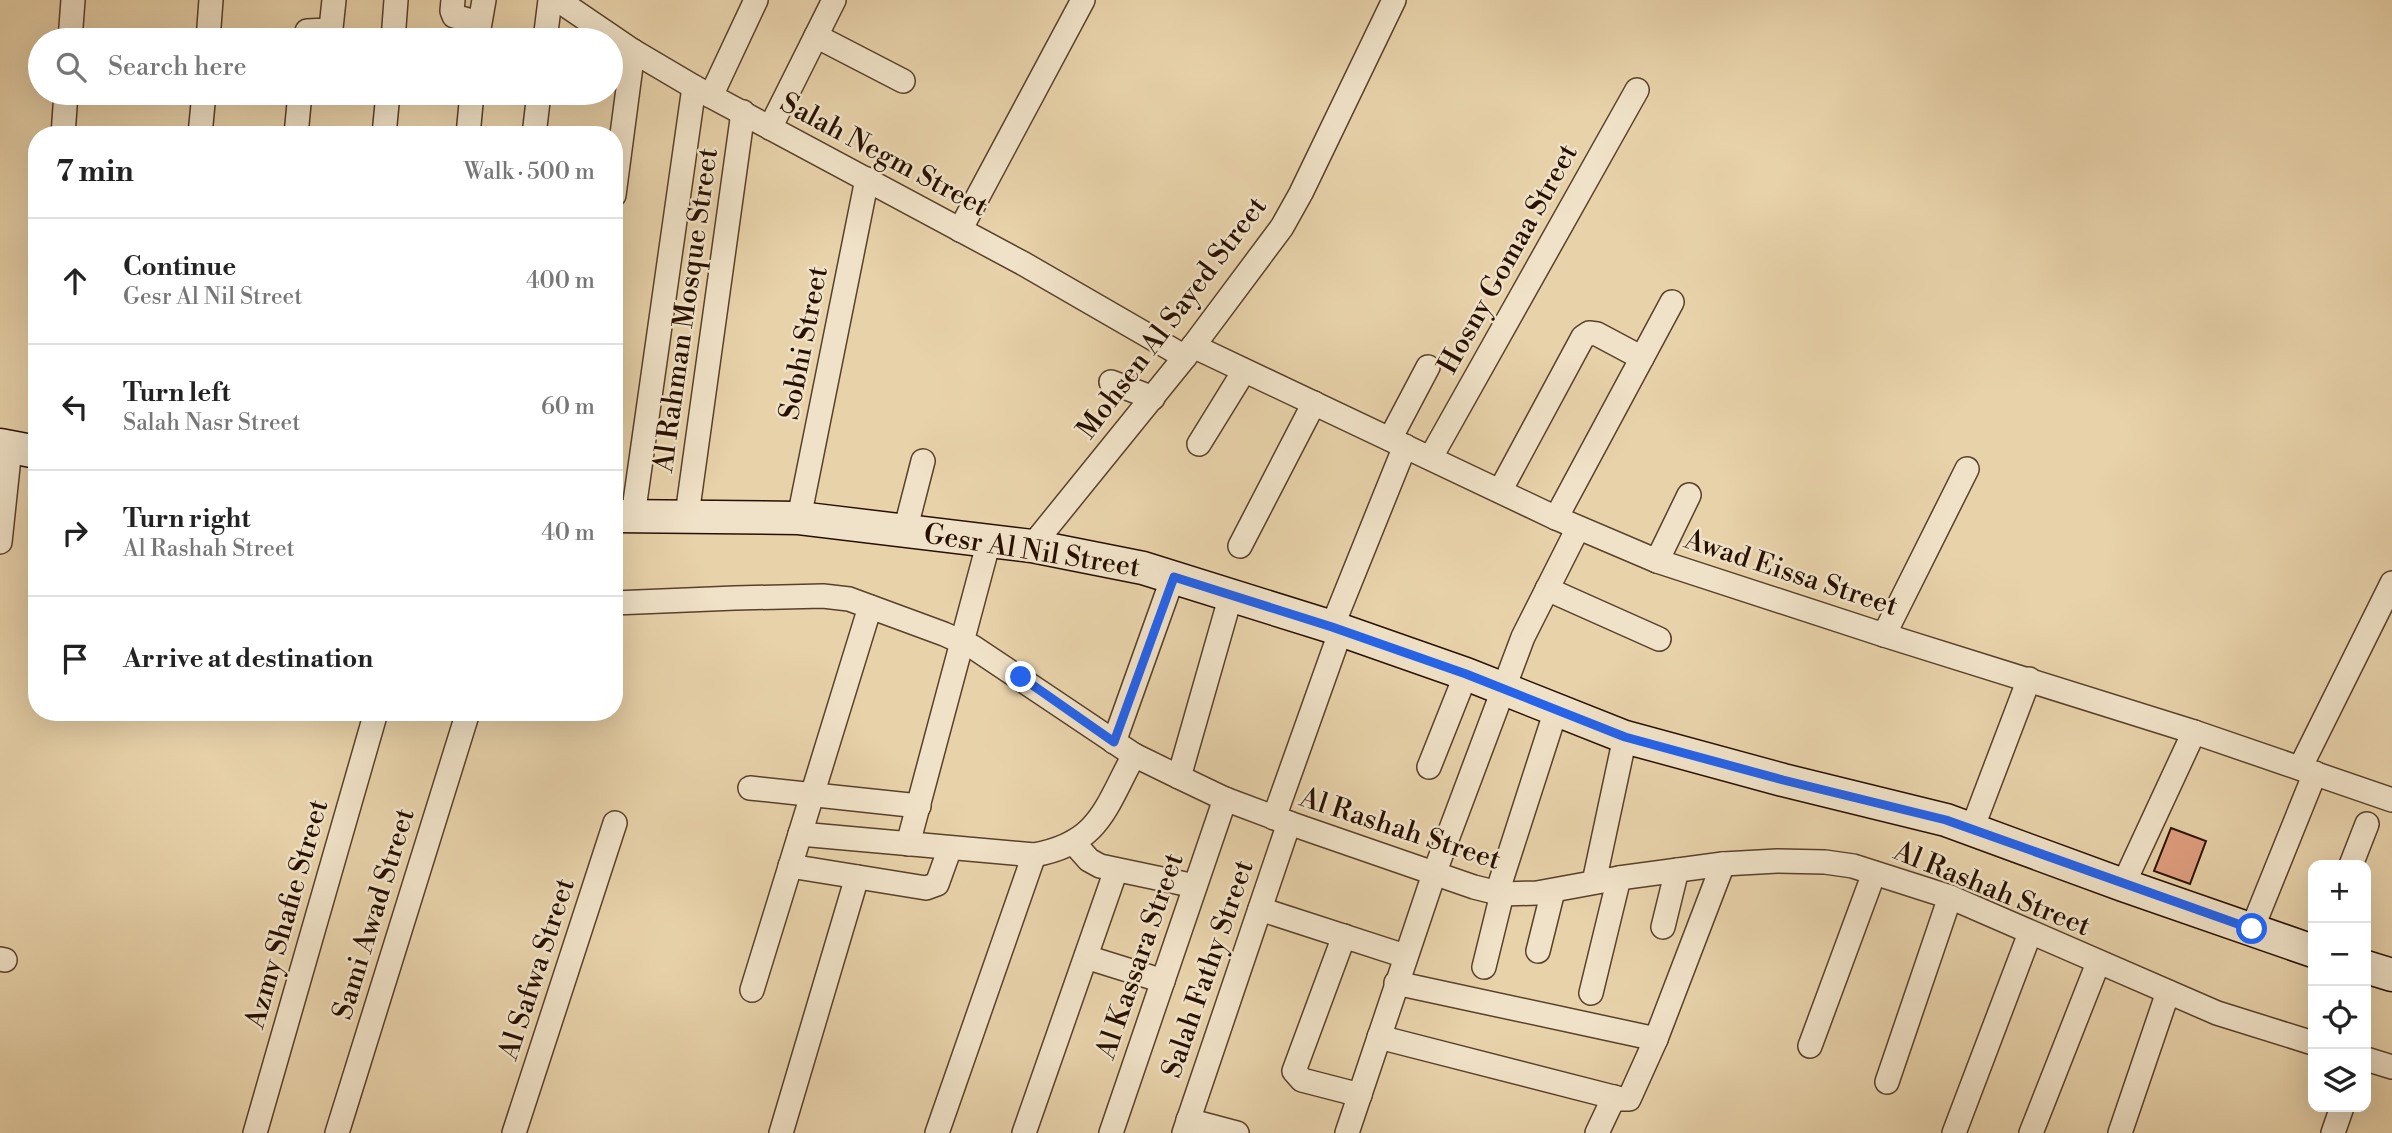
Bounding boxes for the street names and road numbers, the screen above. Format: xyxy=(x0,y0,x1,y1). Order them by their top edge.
street label: Salah Negm Street xyxy=(774,85,994,225)
street label: Hosny Gomaa Street xyxy=(1430,138,1586,380)
street label: Al Rahman Mosque Street xyxy=(646,145,726,475)
street label: Mohsen Al Sayed Street xyxy=(1069,190,1275,446)
street label: Sobhi Street xyxy=(772,263,836,423)
street label: Gesr Al Nil Street xyxy=(921,517,1143,585)
street label: Awad Eissa Street xyxy=(1679,522,1902,624)
street label: Al Rashah Street xyxy=(1294,780,1505,878)
street label: Azmy Shafie Street xyxy=(237,795,336,1033)
street label: Sami Awad Street xyxy=(325,804,423,1024)
street label: Al Rashah Street xyxy=(1888,833,2096,944)
street label: Al Kassara Street xyxy=(1088,848,1192,1065)
street label: Salah Fathy Street xyxy=(1154,855,1262,1083)
street label: Al Safwa Street xyxy=(491,874,583,1065)

